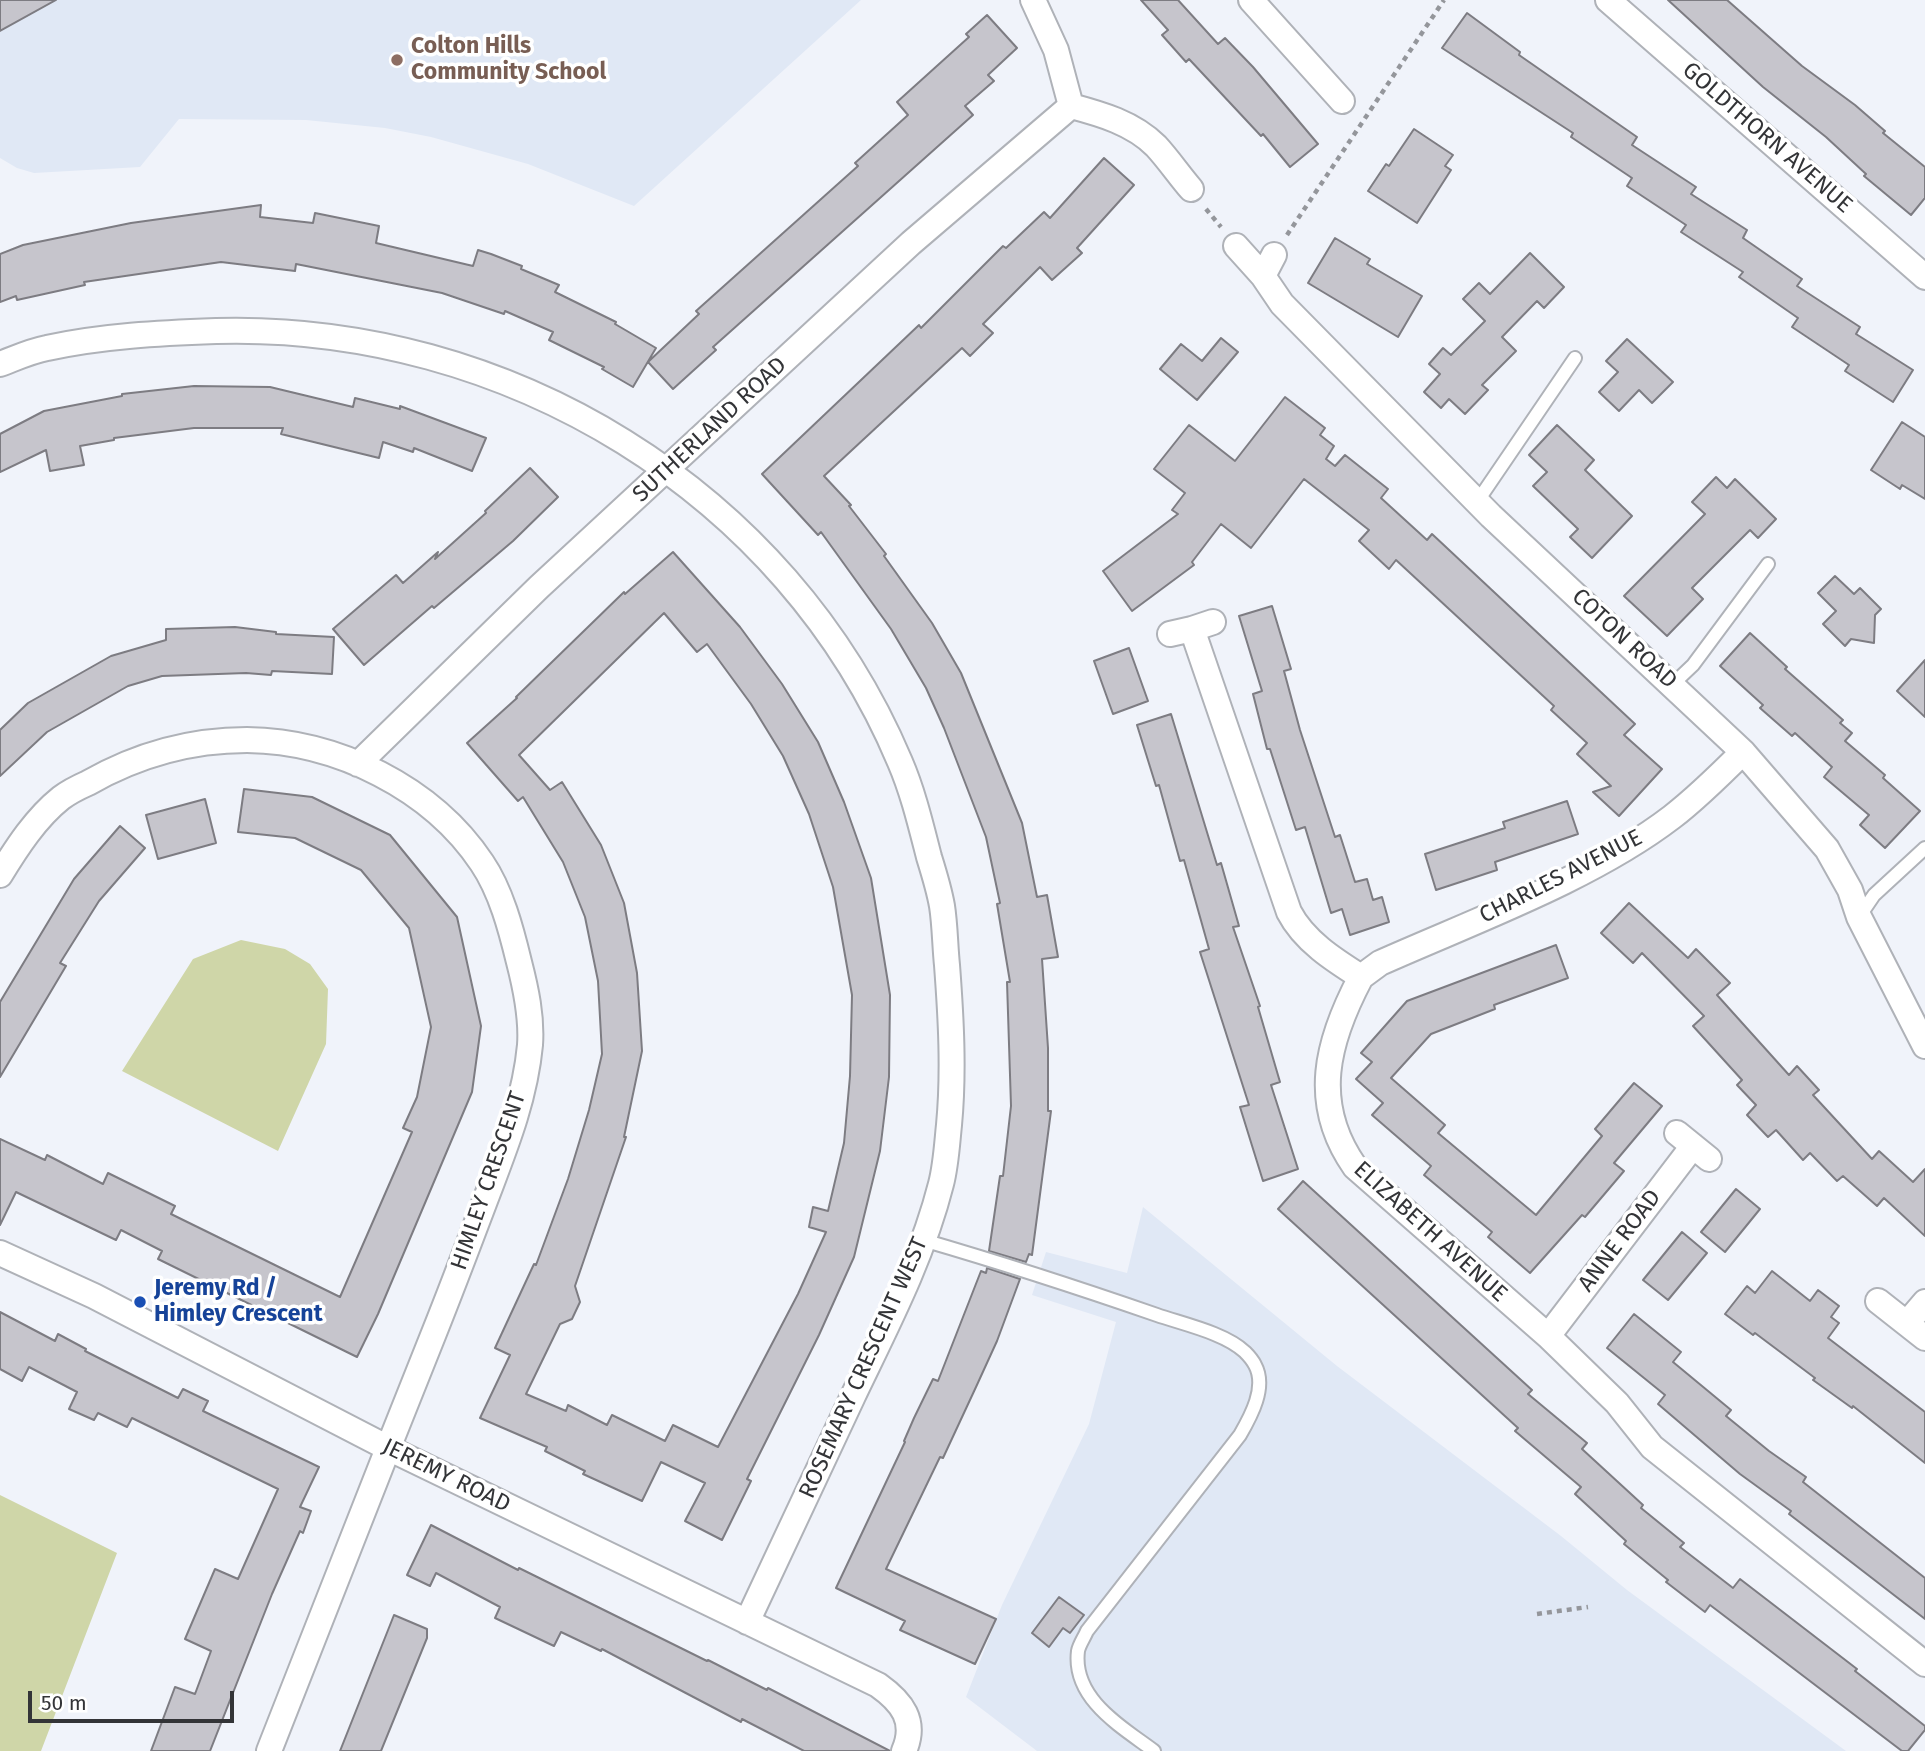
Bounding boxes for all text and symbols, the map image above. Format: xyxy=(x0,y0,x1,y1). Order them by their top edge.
place label: Colton Hills Community School xyxy=(411,33,606,87)
marker: Colton Hills Community School xyxy=(389,52,405,68)
street label: GOLDTHORN AVENUE xyxy=(1676,57,1858,219)
street label: SUTHERLAND ROAD xyxy=(627,352,793,508)
street label: COTON ROAD xyxy=(1566,583,1682,695)
street label: CHARLES AVENUE xyxy=(1475,824,1647,930)
street label: HIMLEY CRESCENT xyxy=(446,1088,532,1274)
street label: ELIZABETH AVENUE xyxy=(1348,1156,1512,1308)
street label: ANNE ROAD xyxy=(1573,1185,1667,1297)
street label: ROSEMARY CRESCENT WEST xyxy=(794,1233,934,1503)
place label: Jeremy Rd / Himley Crescent xyxy=(154,1275,323,1329)
marker: Jeremy Rd / Himley Crescent xyxy=(132,1294,148,1310)
street label: JEREMY ROAD xyxy=(377,1433,515,1519)
scale bar xyxy=(32,1678,238,1722)
text: 50 m xyxy=(41,1690,87,1716)

